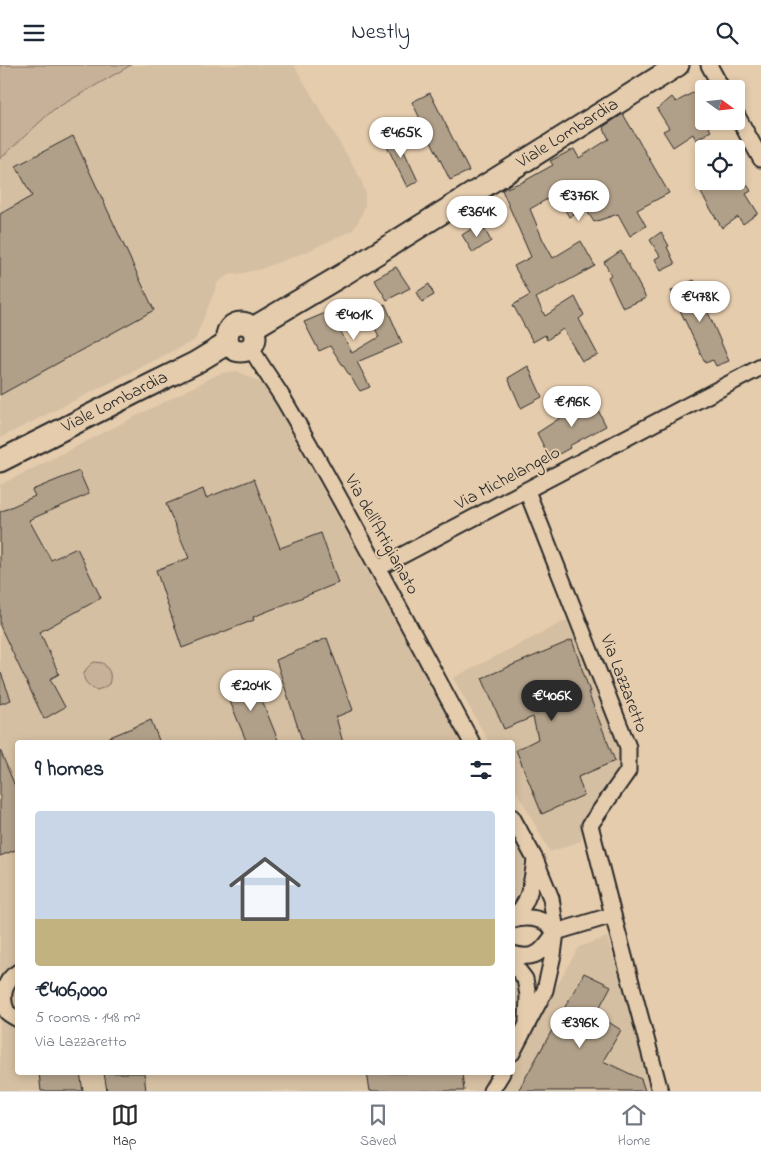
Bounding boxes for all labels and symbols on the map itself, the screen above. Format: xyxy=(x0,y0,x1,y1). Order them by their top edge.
north arrow xyxy=(695,80,745,130)
street label: Viale Lombardia xyxy=(511,92,624,176)
pin: €465K xyxy=(366,117,436,159)
pin: €376K xyxy=(544,179,614,222)
pin: €364K xyxy=(442,195,512,238)
pin: €478K xyxy=(665,281,735,323)
pin: €401K xyxy=(319,299,389,341)
street label: Viale Lombardia xyxy=(57,365,173,441)
pin: €196K xyxy=(537,385,607,428)
street label: Via Michelangelo xyxy=(450,440,566,519)
street label: Via dell'Artigianato xyxy=(336,469,425,600)
street label: Via Lazzaretto xyxy=(592,630,654,737)
pin: €204K xyxy=(216,669,286,712)
pin: €406K xyxy=(517,679,587,722)
pin: €396K xyxy=(545,1007,615,1049)

